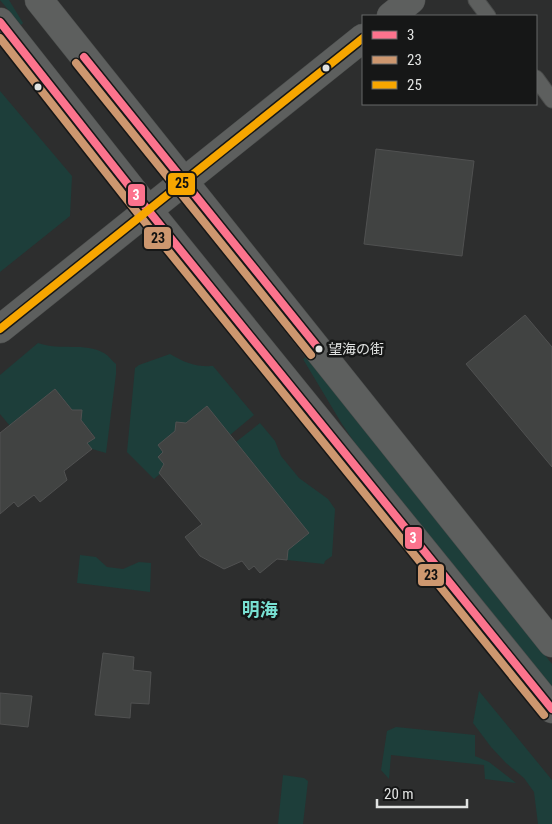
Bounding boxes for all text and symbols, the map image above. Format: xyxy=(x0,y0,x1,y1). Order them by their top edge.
legend xyxy=(362,15,537,105)
text: 3 xyxy=(407,26,414,44)
text: 23 xyxy=(407,51,422,69)
unlabelled marker xyxy=(321,63,331,73)
text: 25 xyxy=(407,76,422,94)
unlabelled marker xyxy=(33,82,43,92)
line badge: 25 xyxy=(167,172,196,196)
text: 25 xyxy=(175,175,189,191)
line badge: 3 xyxy=(127,183,146,207)
text: 3 xyxy=(132,187,140,203)
line badge: 23 xyxy=(143,226,172,250)
text: 23 xyxy=(151,230,165,246)
place label: 望海の街 xyxy=(328,341,384,357)
marker: 望海の街 xyxy=(314,344,324,354)
line badge: 3 xyxy=(404,526,423,550)
text: 3 xyxy=(409,530,417,546)
line badge: 23 xyxy=(417,563,445,587)
text: 23 xyxy=(424,567,438,583)
district label: 明海 xyxy=(242,599,278,620)
scale bar xyxy=(377,776,467,808)
text: 20 m xyxy=(384,785,414,803)

